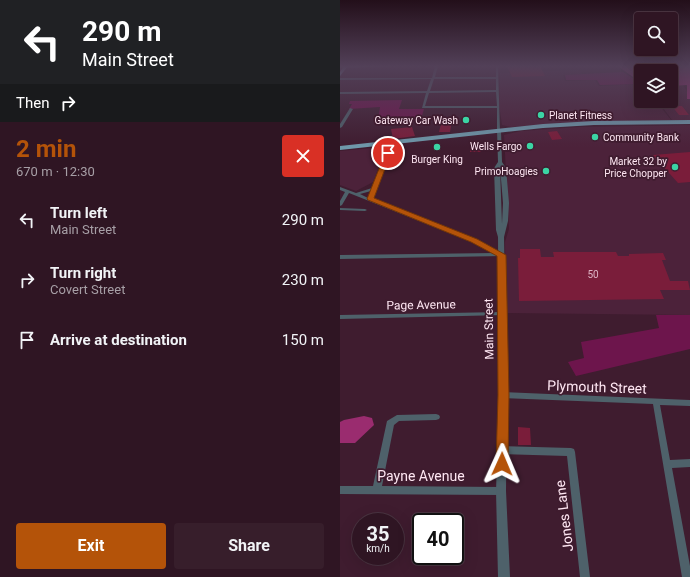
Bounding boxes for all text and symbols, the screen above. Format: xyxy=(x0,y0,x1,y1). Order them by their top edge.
map controls xyxy=(634,12,678,108)
button: search xyxy=(634,12,678,56)
text: 290 m xyxy=(82,15,161,48)
icon: left xyxy=(16,16,68,68)
text: Main Street xyxy=(82,49,174,70)
button: layers xyxy=(634,64,678,108)
icon: right xyxy=(57,92,79,114)
text: Then xyxy=(16,94,49,112)
marker: Planet Fitness xyxy=(536,110,546,120)
place label: Planet Fitness xyxy=(549,110,612,121)
place label: Gateway Car Wash xyxy=(374,115,458,126)
marker: Gateway Car Wash xyxy=(461,115,471,125)
marker: Community Bank xyxy=(590,132,600,142)
place label: Community Bank xyxy=(603,132,680,143)
text: 2 min xyxy=(16,135,76,163)
button: close xyxy=(282,135,324,177)
pin xyxy=(371,136,405,170)
place label: Wells Fargo xyxy=(470,141,522,152)
marker: Wells Fargo xyxy=(525,141,535,151)
icon: arrive xyxy=(377,142,399,164)
marker: Burger King xyxy=(432,142,442,152)
place label: Burger King xyxy=(411,154,463,165)
place label: Market 32 by Price Chopper xyxy=(604,156,668,179)
marker: Market 32 by Price Chopper xyxy=(670,162,680,172)
text: 670 m · 12:30 xyxy=(16,164,95,179)
place label: PrimoHoagies xyxy=(475,166,538,177)
marker: PrimoHoagies xyxy=(541,166,551,176)
text: Turn left xyxy=(50,204,107,222)
icon: left xyxy=(16,209,38,231)
text: 290 m xyxy=(282,211,324,229)
text: Main Street xyxy=(50,222,116,237)
text: Turn right xyxy=(50,264,116,282)
icon: right xyxy=(16,269,38,291)
house number: 50 xyxy=(587,269,599,280)
text: 230 m xyxy=(282,271,324,289)
text: Covert Street xyxy=(50,282,125,297)
street label: Page Avenue xyxy=(386,297,456,313)
street label: Main Street xyxy=(481,298,497,360)
icon: arrive xyxy=(16,329,38,351)
text: Arrive at destination xyxy=(50,331,187,349)
text: 150 m xyxy=(282,331,324,349)
street label: Plymouth Street xyxy=(547,377,647,397)
position arrow xyxy=(481,443,523,485)
street label: Payne Avenue xyxy=(377,468,465,484)
street label: Jones Lane xyxy=(552,479,576,553)
speed limit sign: 40 xyxy=(412,513,464,565)
text: 35 xyxy=(367,522,389,546)
button: Exit xyxy=(16,523,166,569)
button: Share xyxy=(174,523,324,569)
text: km/h xyxy=(366,543,390,554)

